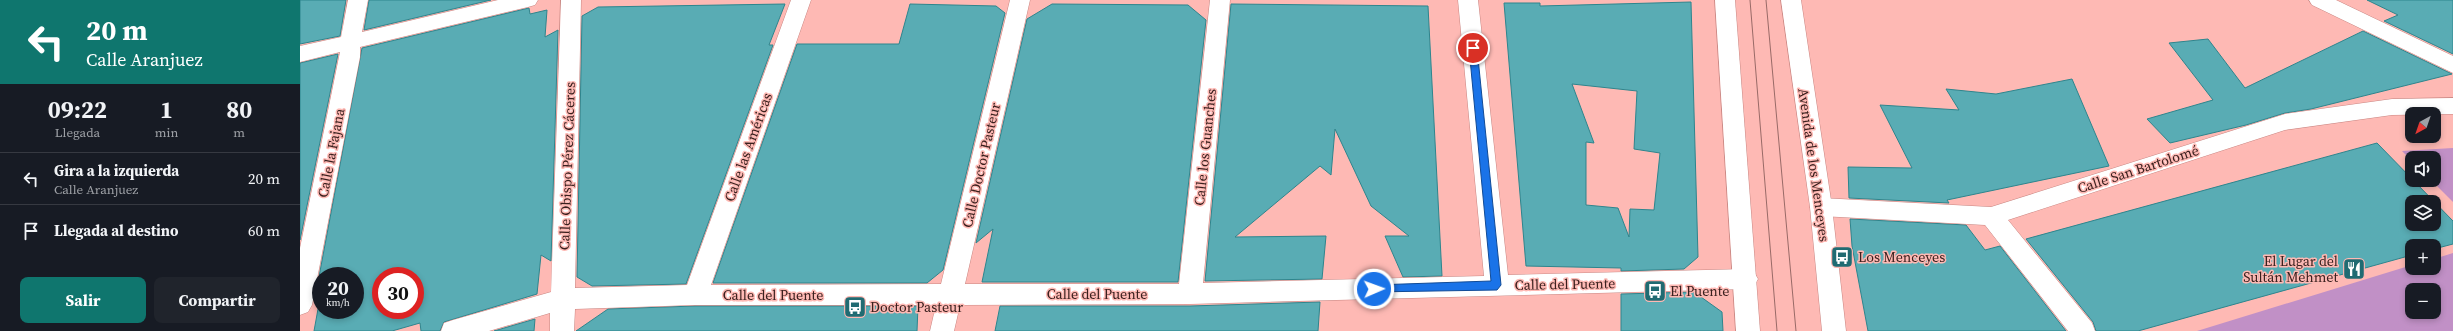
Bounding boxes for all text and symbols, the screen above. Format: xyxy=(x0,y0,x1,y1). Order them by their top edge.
text: 20 m xyxy=(86,11,148,49)
icon: left xyxy=(20,16,72,68)
pin xyxy=(1456,31,1490,65)
icon: arrive xyxy=(1462,37,1484,59)
text: Calle Aranjuez xyxy=(86,47,203,72)
street label: Calle Obispo Pérez Cáceres xyxy=(554,81,580,251)
street label: Avenida de los Menceyes xyxy=(1793,87,1835,243)
street label: Calle los Guanches xyxy=(1189,88,1221,206)
street label: Calle las Américas xyxy=(719,90,777,204)
text: 09:22 xyxy=(48,93,107,126)
text: 1 xyxy=(160,93,173,126)
text: 80 xyxy=(226,93,252,126)
street label: Calle Doctor Pasteur xyxy=(957,100,1005,230)
street label: Calle la Fajana xyxy=(313,106,350,199)
north arrow xyxy=(2405,107,2441,143)
map controls xyxy=(2405,107,2441,319)
text: Llegada xyxy=(55,124,100,141)
text: min xyxy=(155,124,178,141)
text: m xyxy=(233,124,245,141)
street label: Calle San Bartolomé xyxy=(2075,140,2201,198)
button: sound xyxy=(2405,151,2441,187)
text: Gira a la izquierda xyxy=(54,160,179,181)
icon: left xyxy=(20,168,42,190)
text: 20 m xyxy=(248,168,280,189)
text: Calle Aranjuez xyxy=(54,181,138,198)
button: layers xyxy=(2405,195,2441,231)
icon: arrive xyxy=(20,220,42,242)
text: Llegada al destino xyxy=(54,220,179,241)
text: 60 m xyxy=(248,220,280,241)
button: + xyxy=(2405,239,2441,275)
bus stop icon: Los Menceyes xyxy=(1829,244,1855,270)
place label: Los Menceyes xyxy=(1858,247,1945,267)
place label: El Lugar del Sultán Mehmet xyxy=(2243,251,2338,287)
restaurant icon: El Lugar del Sultán Mehmet xyxy=(2341,256,2367,282)
speed limit sign: 30 xyxy=(372,267,424,319)
position arrow xyxy=(1353,268,1395,310)
street label: Calle del Puente xyxy=(1515,273,1615,295)
text: 20 xyxy=(327,274,349,302)
button: Salir xyxy=(20,277,146,323)
button: Compartir xyxy=(154,277,280,323)
bus stop icon: El Puente xyxy=(1642,278,1668,304)
place label: El Puente xyxy=(1670,281,1729,301)
button: − xyxy=(2405,283,2441,319)
street label: Calle del Puente xyxy=(1047,284,1147,304)
street label: Calle del Puente xyxy=(723,285,823,305)
bus stop icon: Doctor Pasteur xyxy=(842,294,868,320)
text: km/h xyxy=(326,296,350,309)
place label: Doctor Pasteur xyxy=(870,297,963,317)

